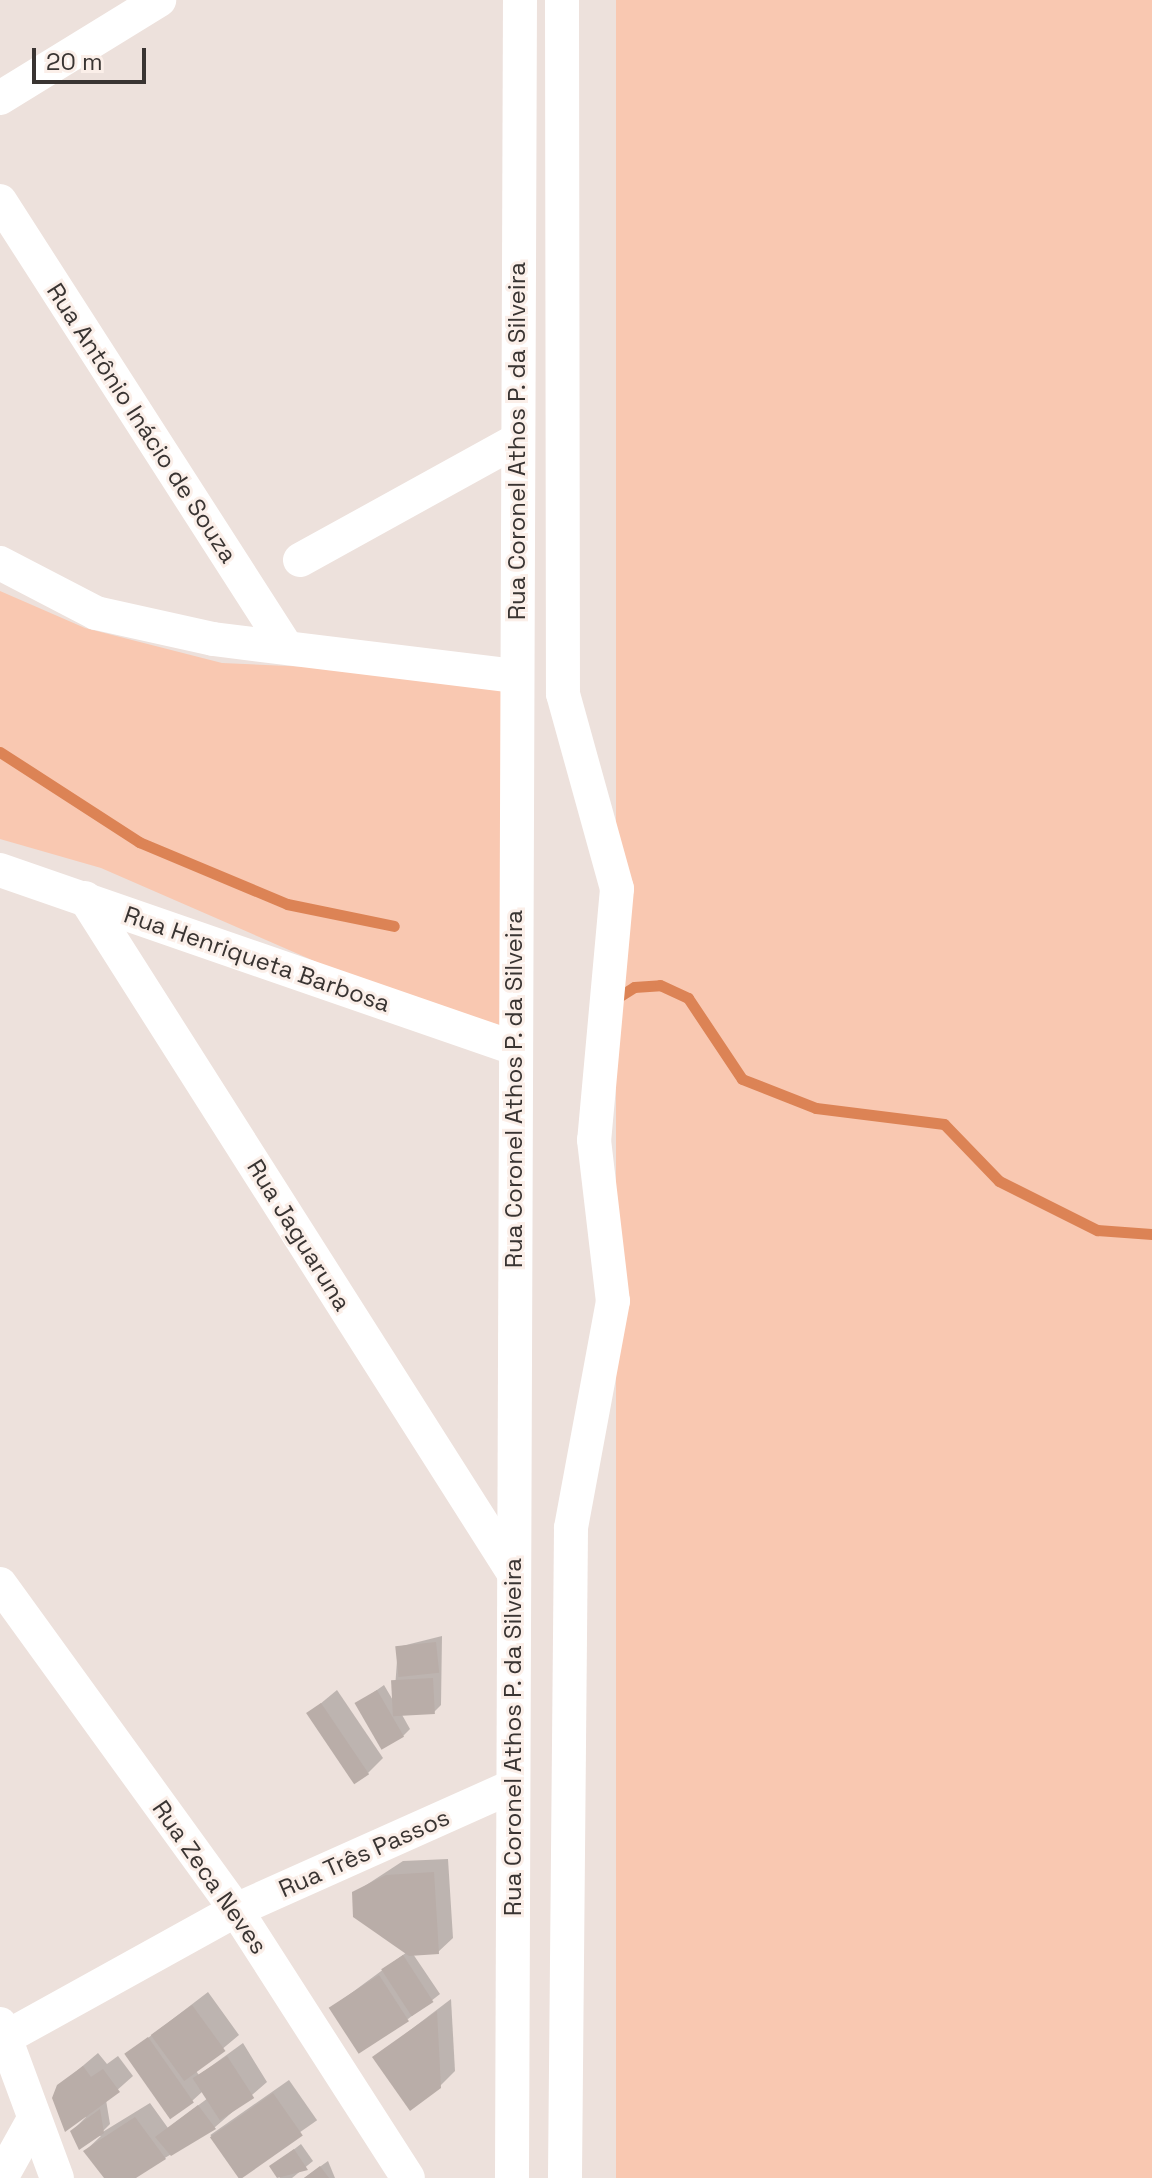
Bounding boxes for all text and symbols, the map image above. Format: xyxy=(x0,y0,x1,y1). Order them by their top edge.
scale bar xyxy=(36,32,150,82)
text: 20 m xyxy=(46,46,103,77)
street label: Rua Coronel Athos P. da Silveira xyxy=(503,261,531,621)
street label: Rua Antônio Inácio de Souza xyxy=(41,278,243,568)
street label: Rua Henriqueta Barbosa xyxy=(120,900,394,1018)
street label: Rua Coronel Athos P. da Silveira xyxy=(500,909,528,1269)
street label: Rua Jaguaruna xyxy=(241,1154,357,1316)
street label: Rua Coronel Athos P. da Silveira xyxy=(499,1557,527,1917)
street label: Rua Zeca Neves xyxy=(146,1795,274,1959)
street label: Rua Três Passos xyxy=(274,1802,454,1904)

